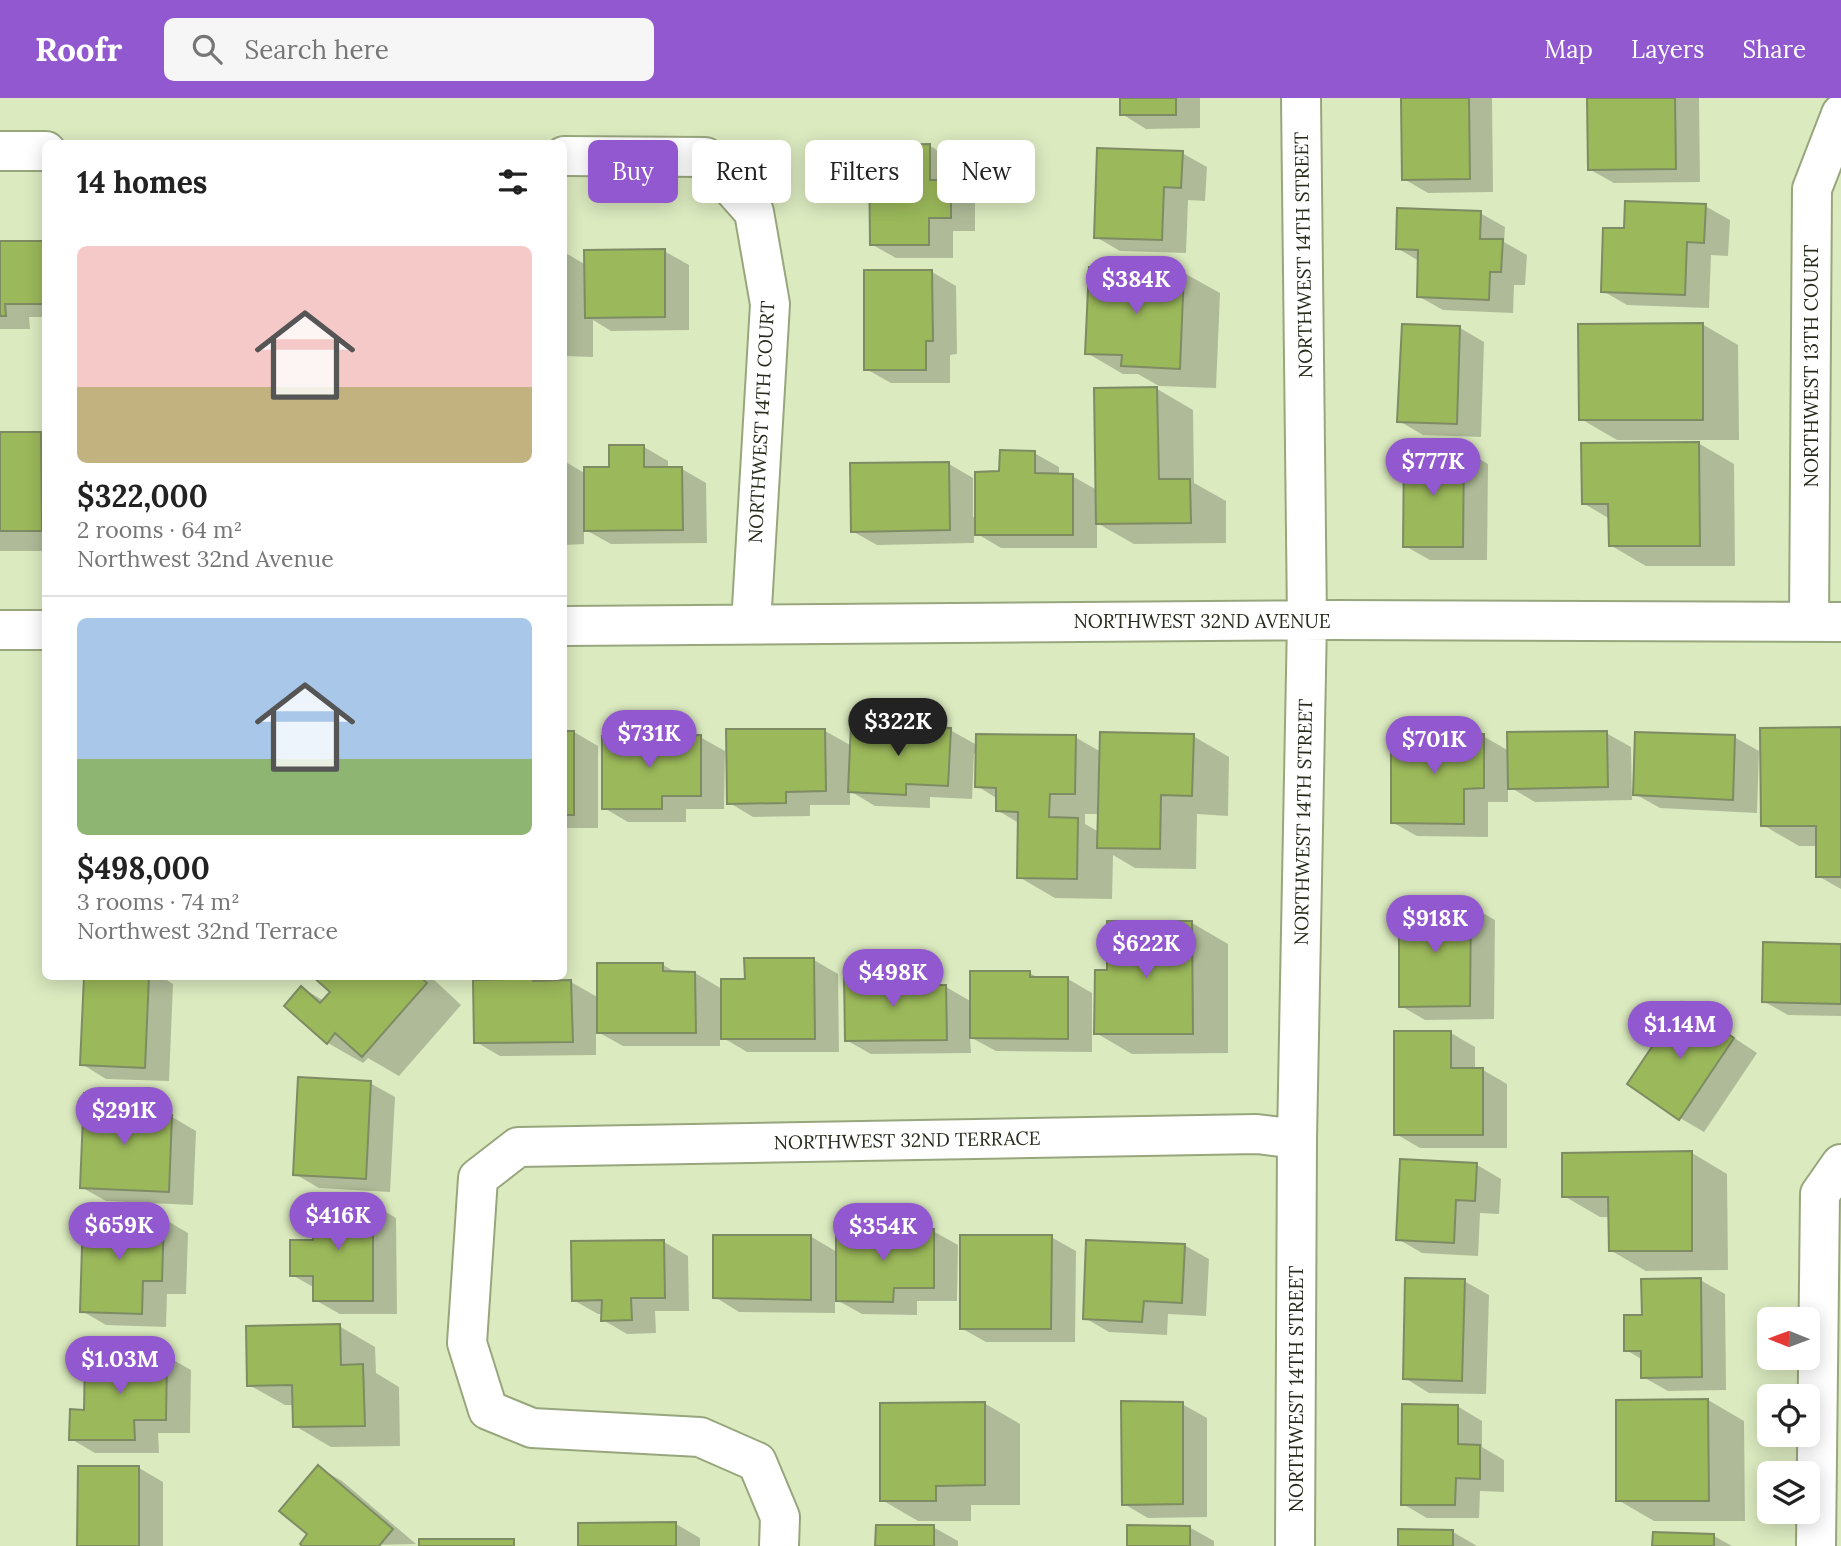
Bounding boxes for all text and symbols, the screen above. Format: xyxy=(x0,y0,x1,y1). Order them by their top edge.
search box xyxy=(164,18,654,81)
text: Roofr xyxy=(35,28,122,70)
icon: search xyxy=(188,30,226,68)
text: Search here xyxy=(244,33,389,66)
text: Map xyxy=(1544,34,1593,65)
text: Layers xyxy=(1631,34,1704,65)
text: Share xyxy=(1742,34,1806,65)
street label: NORTHWEST 14TH STREET xyxy=(1289,131,1317,379)
chip: Buy xyxy=(588,140,678,203)
chip: Rent xyxy=(692,140,791,203)
chip: Filters xyxy=(805,140,923,203)
chip: New xyxy=(937,140,1035,203)
text: 14 homes xyxy=(77,163,207,201)
icon: filters xyxy=(494,163,532,201)
street label: NORTHWEST 13TH COURT xyxy=(1799,245,1823,488)
pin: $384K xyxy=(1087,256,1185,316)
text: $384K xyxy=(1102,264,1170,293)
icon: home xyxy=(242,292,368,418)
street label: NORTHWEST 14TH COURT xyxy=(743,300,779,544)
pin: $777K xyxy=(1384,438,1482,498)
text: $777K xyxy=(1402,446,1464,475)
text: $322,000 xyxy=(77,477,208,515)
text: 2 rooms · 64 m² xyxy=(77,515,242,544)
text: Northwest 32nd Avenue xyxy=(77,544,334,573)
street label: NORTHWEST 32ND AVENUE xyxy=(1073,609,1331,633)
icon: home xyxy=(242,664,368,790)
pin: $322K xyxy=(849,698,947,758)
street label: NORTHWEST 14TH STREET xyxy=(1289,698,1317,946)
text: $322K xyxy=(864,706,932,735)
pin: $731K xyxy=(600,710,698,770)
pin: $701K xyxy=(1385,716,1483,776)
text: $731K xyxy=(618,718,680,747)
text: $701K xyxy=(1402,724,1466,753)
text: $498,000 xyxy=(77,849,210,887)
text: 3 rooms · 74 m² xyxy=(77,887,240,916)
pin: $918K xyxy=(1386,896,1484,955)
text: $918K xyxy=(1402,903,1468,932)
text: Northwest 32nd Terrace xyxy=(77,916,338,945)
pin: $622K xyxy=(1097,920,1195,980)
text: $622K xyxy=(1112,928,1180,957)
pin: $498K xyxy=(844,950,942,1009)
text: $498K xyxy=(859,957,927,986)
pin: $1.14M xyxy=(1623,1002,1737,1061)
text: $1.14M xyxy=(1644,1009,1716,1038)
pin: $291K xyxy=(75,1088,173,1147)
text: $291K xyxy=(92,1095,156,1124)
street label: NORTHWEST 32ND TERRACE xyxy=(773,1126,1041,1154)
pin: $416K xyxy=(289,1192,387,1252)
text: $416K xyxy=(305,1200,371,1229)
pin: $659K xyxy=(70,1202,168,1262)
pin: $354K xyxy=(834,1204,932,1263)
text: $659K xyxy=(85,1210,153,1239)
text: $354K xyxy=(849,1211,917,1240)
street label: NORTHWEST 14TH STREET xyxy=(1284,1266,1308,1512)
north arrow xyxy=(1757,1307,1820,1370)
map controls xyxy=(1757,1307,1820,1524)
pin: $1.03M xyxy=(63,1336,177,1396)
text: $1.03M xyxy=(81,1344,159,1373)
button: locate xyxy=(1757,1384,1820,1447)
button: layers xyxy=(1757,1461,1820,1524)

